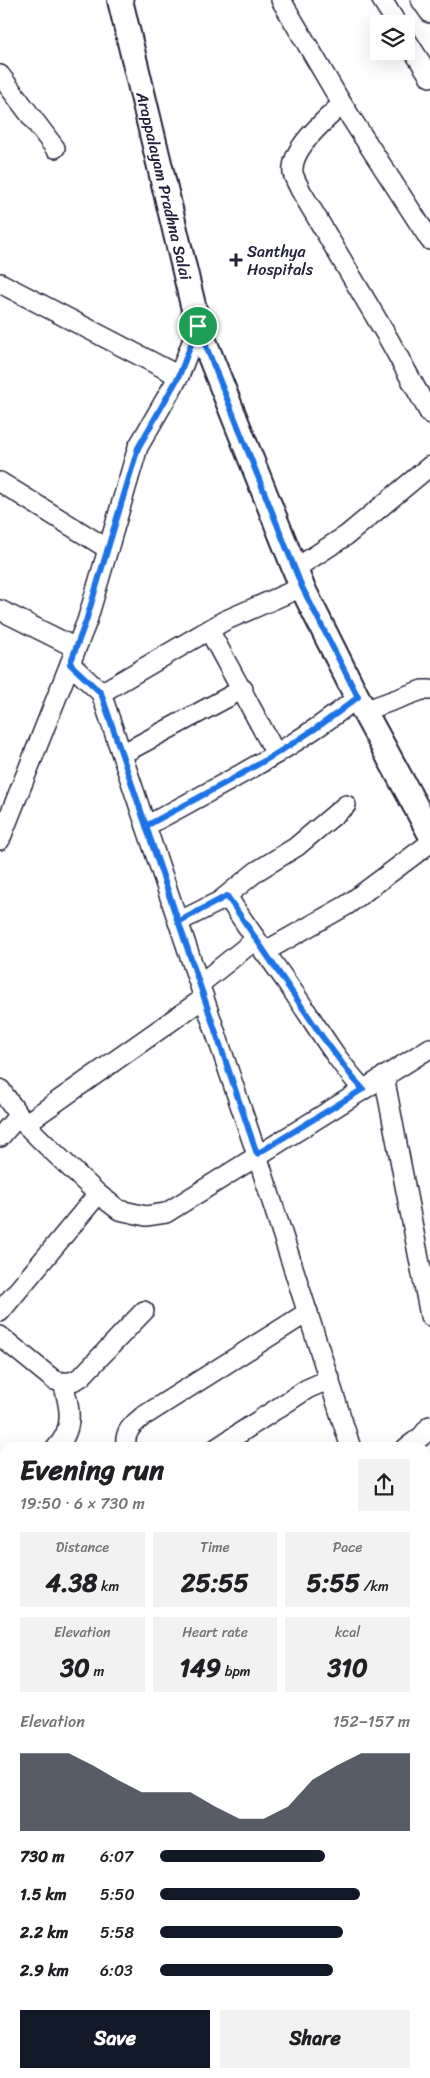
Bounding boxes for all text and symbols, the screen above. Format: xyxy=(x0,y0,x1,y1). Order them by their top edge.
map controls xyxy=(370,15,415,60)
button: layers xyxy=(370,15,415,60)
street label: Arappalayam Pradhna Salai xyxy=(128,88,201,283)
place label: Santhya Hospitals xyxy=(247,237,314,284)
marker: Santhya Hospitals xyxy=(229,253,243,267)
pin xyxy=(177,305,219,347)
icon: arrive xyxy=(184,312,212,340)
text: Evening run xyxy=(20,1445,164,1494)
button: share xyxy=(358,1459,410,1511)
text: 19:50 · 6 × 730 m xyxy=(20,1489,145,1518)
text: Distance xyxy=(56,1535,109,1560)
text: Time xyxy=(200,1535,230,1560)
text: Pace xyxy=(333,1535,363,1560)
text: 4.38 xyxy=(45,1560,97,1605)
text: 25:55 xyxy=(181,1560,249,1605)
text: 5:55 xyxy=(307,1560,360,1605)
text: km xyxy=(97,1574,119,1599)
text: /km xyxy=(360,1574,389,1599)
text: Elevation xyxy=(54,1620,111,1645)
text: Heart rate xyxy=(182,1620,248,1645)
text: kcal xyxy=(335,1620,360,1645)
text: 30 xyxy=(60,1645,90,1690)
text: 149 xyxy=(179,1645,221,1690)
text: 310 xyxy=(328,1645,368,1690)
text: m xyxy=(90,1659,104,1684)
text: bpm xyxy=(221,1659,251,1684)
text: Elevation xyxy=(20,1707,85,1736)
text: 152–157 m xyxy=(333,1707,410,1736)
text: 730 m xyxy=(20,1842,64,1871)
text: 6:07 xyxy=(100,1842,133,1871)
text: 1.5 km xyxy=(20,1880,66,1909)
text: 5:50 xyxy=(100,1880,135,1909)
text: 2.2 km xyxy=(20,1918,68,1947)
text: 5:58 xyxy=(100,1918,134,1947)
text: 2.9 km xyxy=(20,1956,69,1985)
text: 6:03 xyxy=(100,1956,133,1985)
button: Save xyxy=(20,2010,210,2068)
button: Share xyxy=(220,2010,410,2068)

